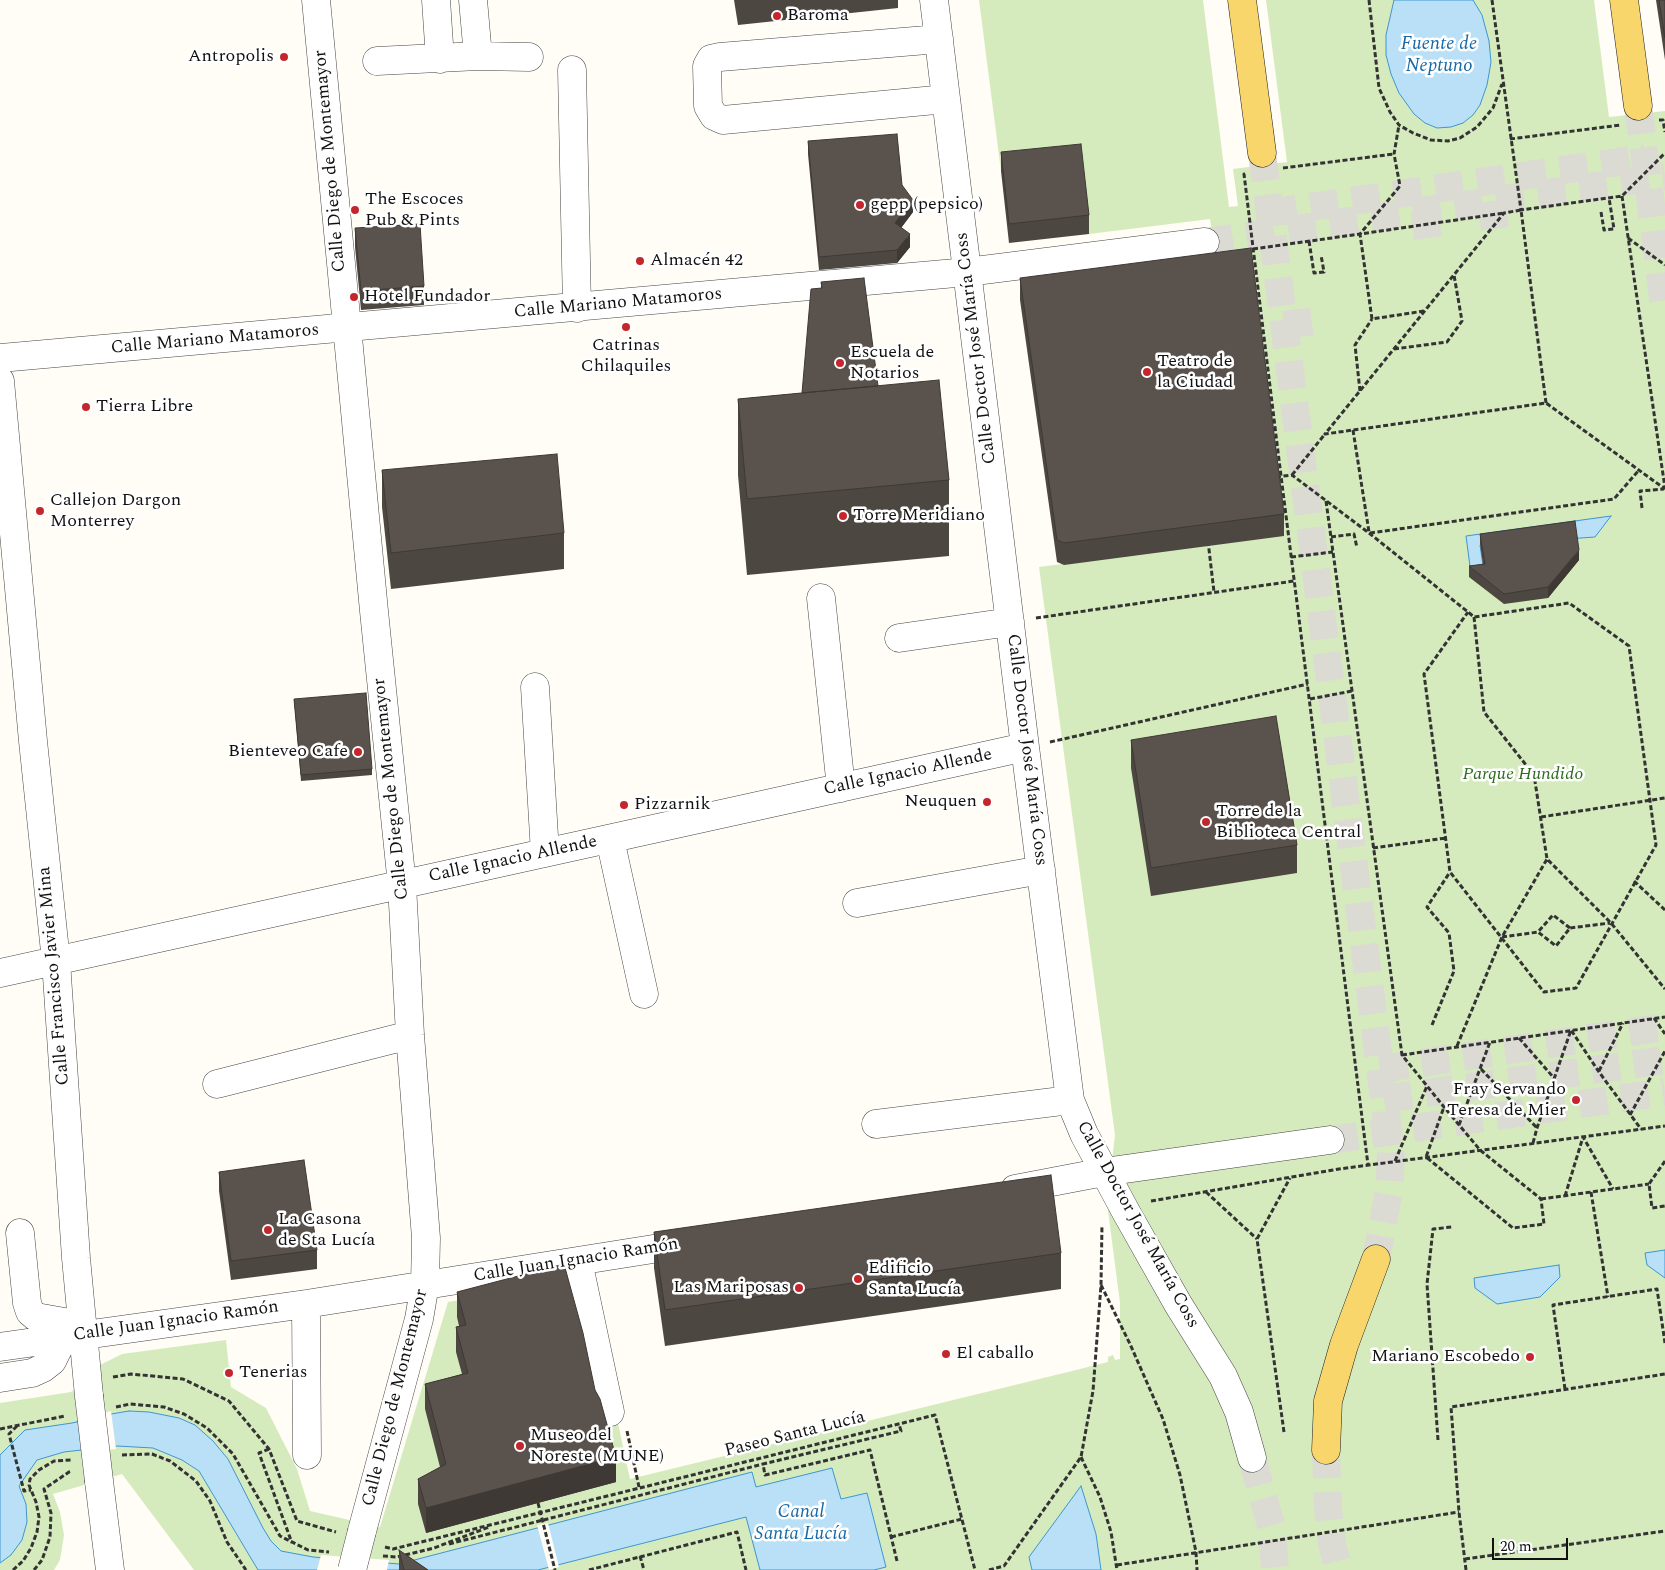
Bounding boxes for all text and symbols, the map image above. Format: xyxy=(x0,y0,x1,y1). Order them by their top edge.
place label: Baroma xyxy=(787,5,849,27)
marker: Baroma xyxy=(771,10,783,22)
water label: Fuente de Neptuno xyxy=(1401,34,1477,78)
place label: Antropolis xyxy=(188,46,274,68)
street label: Calle Diego de Montemayor xyxy=(311,49,351,273)
marker: Antropolis xyxy=(278,51,290,63)
place label: The Escoces Pub & Pints xyxy=(365,189,464,232)
place label: gepp (pepsico) xyxy=(870,194,983,216)
marker: gepp (pepsico) xyxy=(854,199,866,211)
marker: The Escoces Pub & Pints xyxy=(349,204,361,216)
street label: Calle Doctor José María Coss xyxy=(952,231,1002,465)
place label: Almacén 42 xyxy=(650,250,743,272)
marker: Almacén 42 xyxy=(634,255,646,267)
street label: Calle Mariano Matamoros xyxy=(513,284,723,324)
place label: Hotel Fundador xyxy=(364,286,490,308)
marker: Hotel Fundador xyxy=(348,291,360,303)
street label: Calle Mariano Matamoros xyxy=(110,320,320,360)
marker: Catrinas Chilaquiles xyxy=(620,321,632,333)
place label: Catrinas Chilaquiles xyxy=(581,335,671,378)
place label: Escuela de Notarios xyxy=(850,342,934,384)
place label: Teatro de la Ciudad xyxy=(1157,351,1233,394)
marker: Escuela de Notarios xyxy=(834,357,846,369)
marker: Teatro de la Ciudad xyxy=(1141,366,1153,378)
place label: Tierra Libre xyxy=(96,396,193,418)
marker: Tierra Libre xyxy=(80,401,92,413)
place label: Callejon Dargon Monterrey xyxy=(50,490,181,532)
marker: Callejon Dargon Monterrey xyxy=(34,505,46,517)
place label: Torre Meridiano xyxy=(853,505,985,527)
marker: Torre Meridiano xyxy=(837,510,849,522)
street label: Calle Doctor José María Coss xyxy=(1001,633,1051,867)
street label: Calle Diego de Montemayor xyxy=(370,677,414,901)
place label: Bienteveo Cafe xyxy=(228,741,348,763)
street label: Calle Ignacio Allende xyxy=(822,745,994,801)
marker: Bienteveo Cafe xyxy=(352,746,364,758)
park label: Parque Hundido xyxy=(1463,764,1583,786)
place label: Neuquen xyxy=(904,791,977,813)
place label: Pizzarnik xyxy=(634,794,710,816)
marker: Neuquen xyxy=(981,796,993,808)
marker: Pizzarnik xyxy=(618,799,630,811)
place label: Torre de la Biblioteca Central xyxy=(1216,801,1361,844)
marker: Torre de la Biblioteca Central xyxy=(1200,816,1212,828)
street label: Calle Ignacio Allende xyxy=(427,832,599,888)
street label: Calle Francisco Javier Mina xyxy=(35,866,75,1086)
place label: Fray Servando Teresa de Mier xyxy=(1447,1079,1566,1122)
marker: Fray Servando Teresa de Mier xyxy=(1570,1094,1582,1106)
street label: Calle Doctor José María Coss xyxy=(1071,1118,1203,1332)
place label: La Casona de Sta Lucía xyxy=(278,1209,375,1252)
marker: La Casona de Sta Lucía xyxy=(262,1224,274,1236)
street label: Calle Juan Ignacio Ramón xyxy=(472,1234,680,1288)
place label: Edificio Santa Lucía xyxy=(868,1258,961,1300)
marker: Edificio Santa Lucía xyxy=(852,1273,864,1285)
place label: Las Mariposas xyxy=(673,1277,789,1299)
marker: Las Mariposas xyxy=(793,1282,805,1294)
street label: Calle Diego de Montemayor xyxy=(359,1287,433,1509)
street label: Calle Juan Ignacio Ramón xyxy=(72,1297,280,1347)
place label: El caballo xyxy=(956,1343,1034,1365)
place label: Mariano Escobedo xyxy=(1371,1346,1520,1368)
marker: El caballo xyxy=(940,1348,952,1360)
marker: Mariano Escobedo xyxy=(1524,1351,1536,1363)
place label: Tenerias xyxy=(239,1362,307,1384)
marker: Tenerias xyxy=(223,1367,235,1379)
street label: Paseo Santa Lucía xyxy=(723,1407,867,1463)
place label: Museo del Noreste (MUNE) xyxy=(530,1425,664,1468)
marker: Museo del Noreste (MUNE) xyxy=(514,1440,526,1452)
water label: Canal Santa Lucía xyxy=(755,1502,847,1546)
scale bar xyxy=(1495,1528,1571,1560)
text: 20 m xyxy=(1500,1535,1532,1558)

